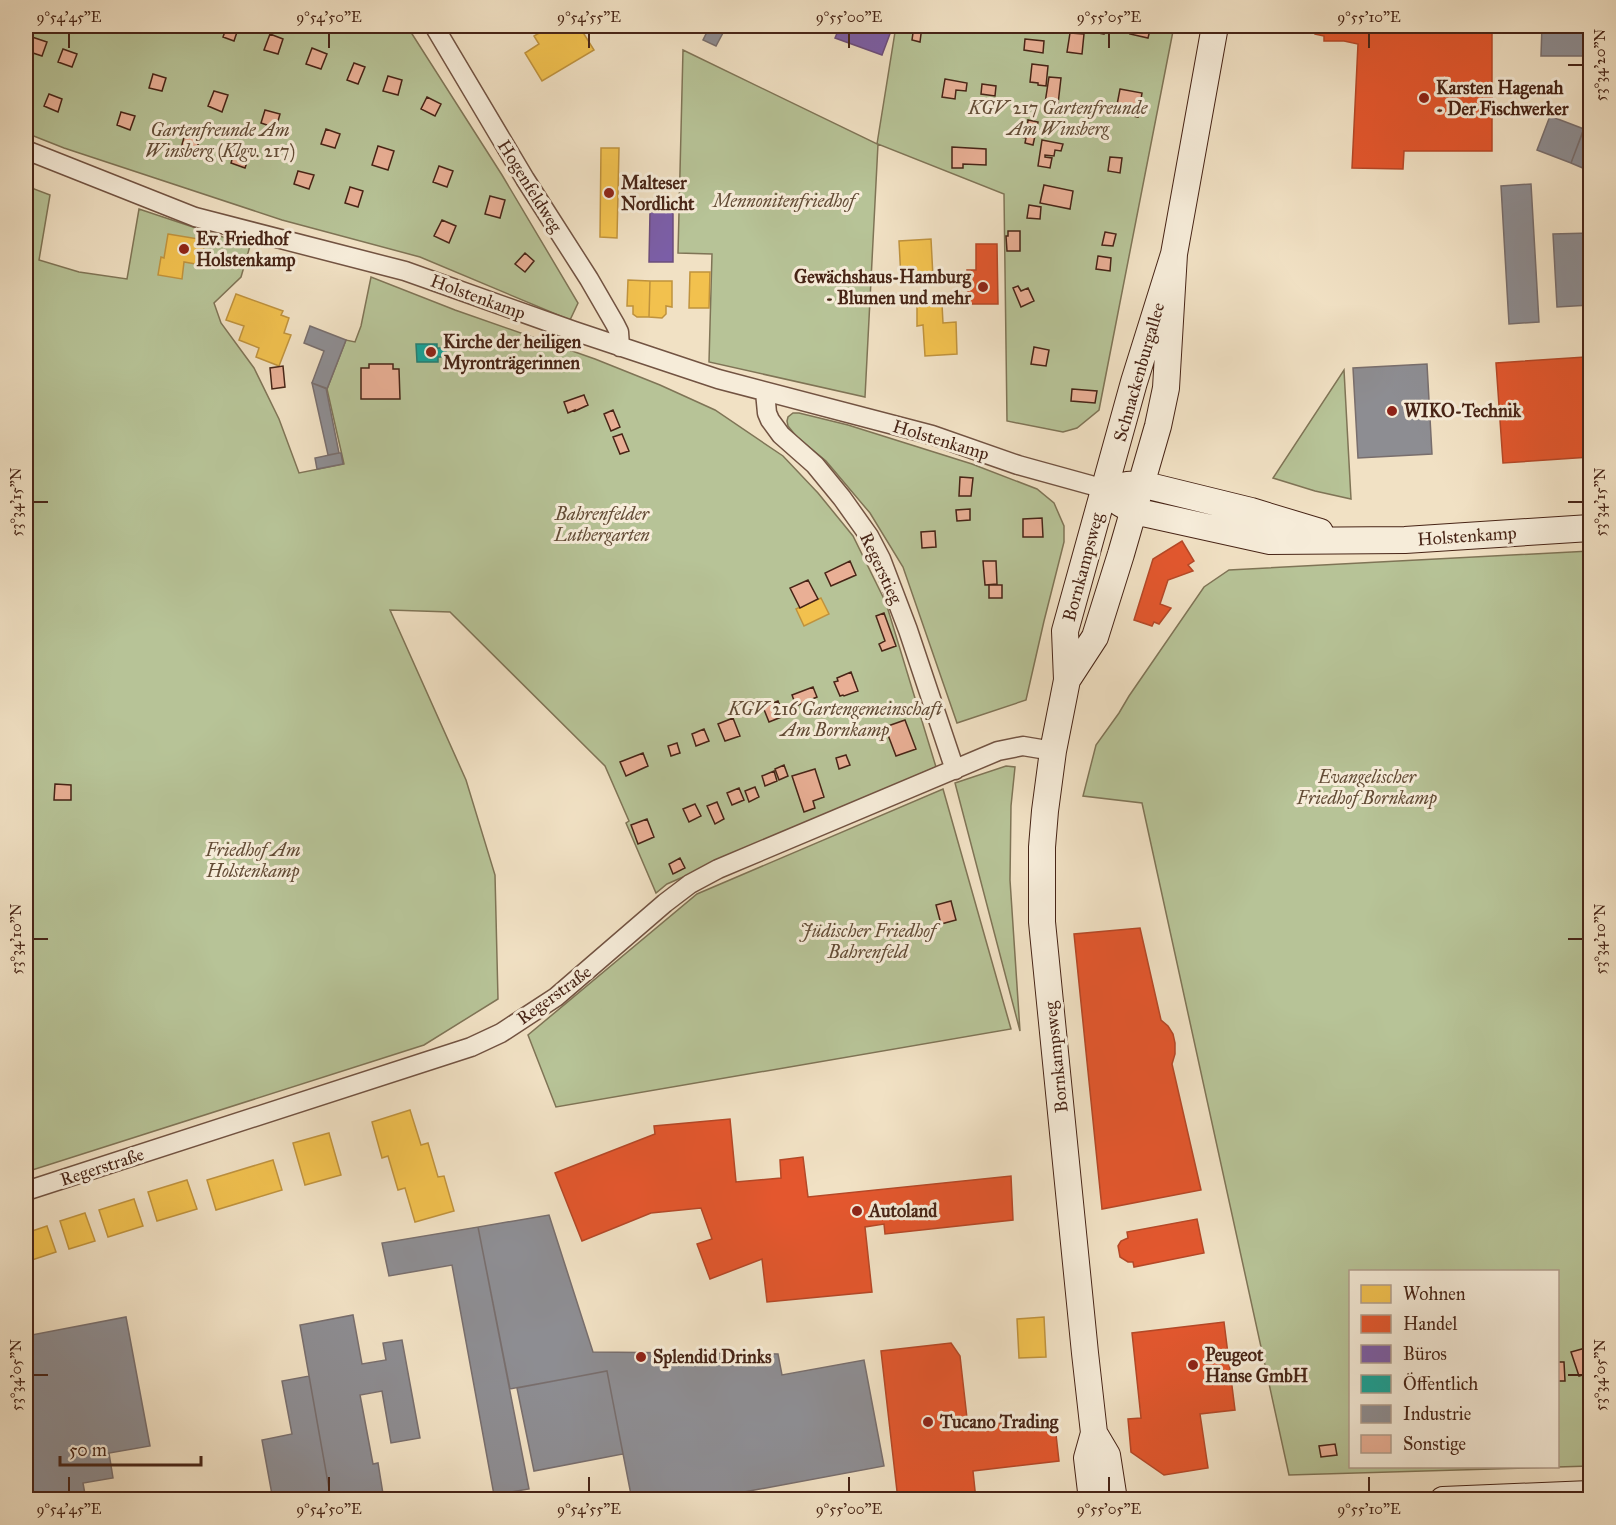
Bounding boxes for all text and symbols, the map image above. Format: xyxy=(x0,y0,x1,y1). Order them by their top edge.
text: 9°54'45"E xyxy=(36,8,102,26)
text: 9°54'50"E xyxy=(296,8,362,26)
text: 9°54'55"E xyxy=(557,8,621,26)
text: 9°55'00"E xyxy=(816,8,882,26)
text: 9°55'05"E xyxy=(1077,8,1142,26)
text: 9°55'10"E xyxy=(1337,8,1401,26)
text: 53°34'20"N xyxy=(1591,29,1609,101)
place label: Karsten Hagenah - Der Fischwerker xyxy=(1436,77,1570,120)
marker: Karsten Hagenah - Der Fischwerker xyxy=(1417,91,1431,105)
park label: KGV 217 Gartenfreunde Am Winsberg xyxy=(968,97,1149,140)
park label: Gartenfreunde Am Winsberg (Klgv. 217) xyxy=(145,119,295,163)
street label: Hogenfeldweg xyxy=(492,136,567,237)
place label: Malteser Nordlicht xyxy=(621,172,695,215)
marker: Malteser Nordlicht xyxy=(602,186,616,200)
park label: Mennonitenfriedhof xyxy=(711,190,860,212)
place label: Ev. Friedhof Holstenkamp xyxy=(196,228,296,272)
marker: Ev. Friedhof Holstenkamp xyxy=(177,242,191,256)
place label: Gewächshaus-Hamburg - Blumen und mehr xyxy=(794,266,972,309)
street label: Holstenkamp xyxy=(427,270,529,324)
marker: Gewächshaus-Hamburg - Blumen und mehr xyxy=(976,280,990,294)
street label: Schnackenburgallee xyxy=(1109,300,1170,444)
place label: Kirche der heiligen Myronträgerinnen xyxy=(443,331,582,375)
marker: Kirche der heiligen Myronträgerinnen xyxy=(424,345,438,359)
place label: WIKO-Technik xyxy=(1404,400,1522,422)
marker: WIKO-Technik xyxy=(1385,404,1399,418)
street label: Holstenkamp xyxy=(890,415,992,465)
text: 53°34'15"N xyxy=(7,467,25,537)
text: 53°34'15"N xyxy=(1591,467,1609,537)
park label: Bahrenfelder Luthergarten xyxy=(553,503,650,546)
street label: Bornkampsweg xyxy=(1058,510,1109,624)
street label: Holstenkamp xyxy=(1417,522,1517,550)
street label: Regerstieg xyxy=(854,529,907,608)
park label: KGV 216 Gartengemeinschaft Am Bornkamp xyxy=(727,698,943,742)
park label: Evangelischer Friedhof Bornkamp xyxy=(1296,766,1437,810)
park label: Friedhof Am Holstenkamp xyxy=(204,839,301,883)
text: 53°34'10"N xyxy=(7,903,25,974)
text: 53°34'10"N xyxy=(1591,903,1609,974)
park label: Jüdischer Friedhof Bahrenfeld xyxy=(799,920,941,963)
street label: Regerstraße xyxy=(512,961,596,1030)
street label: Bornkampsweg xyxy=(1039,1000,1074,1114)
street label: Regerstraße xyxy=(57,1143,147,1192)
place label: Autoland xyxy=(868,1200,938,1222)
marker: Autoland xyxy=(850,1204,864,1218)
legend xyxy=(1349,1270,1559,1468)
text: Wohnen xyxy=(1403,1283,1466,1305)
text: Handel xyxy=(1403,1313,1457,1335)
text: 53°34'05"N xyxy=(7,1339,25,1411)
text: 53°34'05"N xyxy=(1591,1339,1609,1411)
text: Büros xyxy=(1403,1343,1447,1365)
place label: Peugeot Hanse GmbH xyxy=(1205,1344,1308,1387)
place label: Splendid Drinks xyxy=(653,1346,772,1369)
marker: Splendid Drinks xyxy=(634,1350,648,1364)
marker: Peugeot Hanse GmbH xyxy=(1186,1358,1200,1372)
text: Öffentlich xyxy=(1403,1372,1478,1395)
text: Industrie xyxy=(1403,1403,1471,1425)
place label: Tucano Trading xyxy=(939,1411,1059,1434)
marker: Tucano Trading xyxy=(921,1415,935,1429)
scale bar xyxy=(60,1429,201,1467)
text: Sonstige xyxy=(1403,1433,1466,1456)
text: 50 m xyxy=(69,1439,107,1461)
text: 9°54'45"E xyxy=(36,1500,102,1518)
text: 9°54'50"E xyxy=(296,1500,362,1518)
text: 9°54'55"E xyxy=(557,1500,621,1518)
text: 9°55'00"E xyxy=(816,1500,882,1518)
text: 9°55'05"E xyxy=(1077,1500,1142,1518)
text: 9°55'10"E xyxy=(1337,1500,1401,1518)

